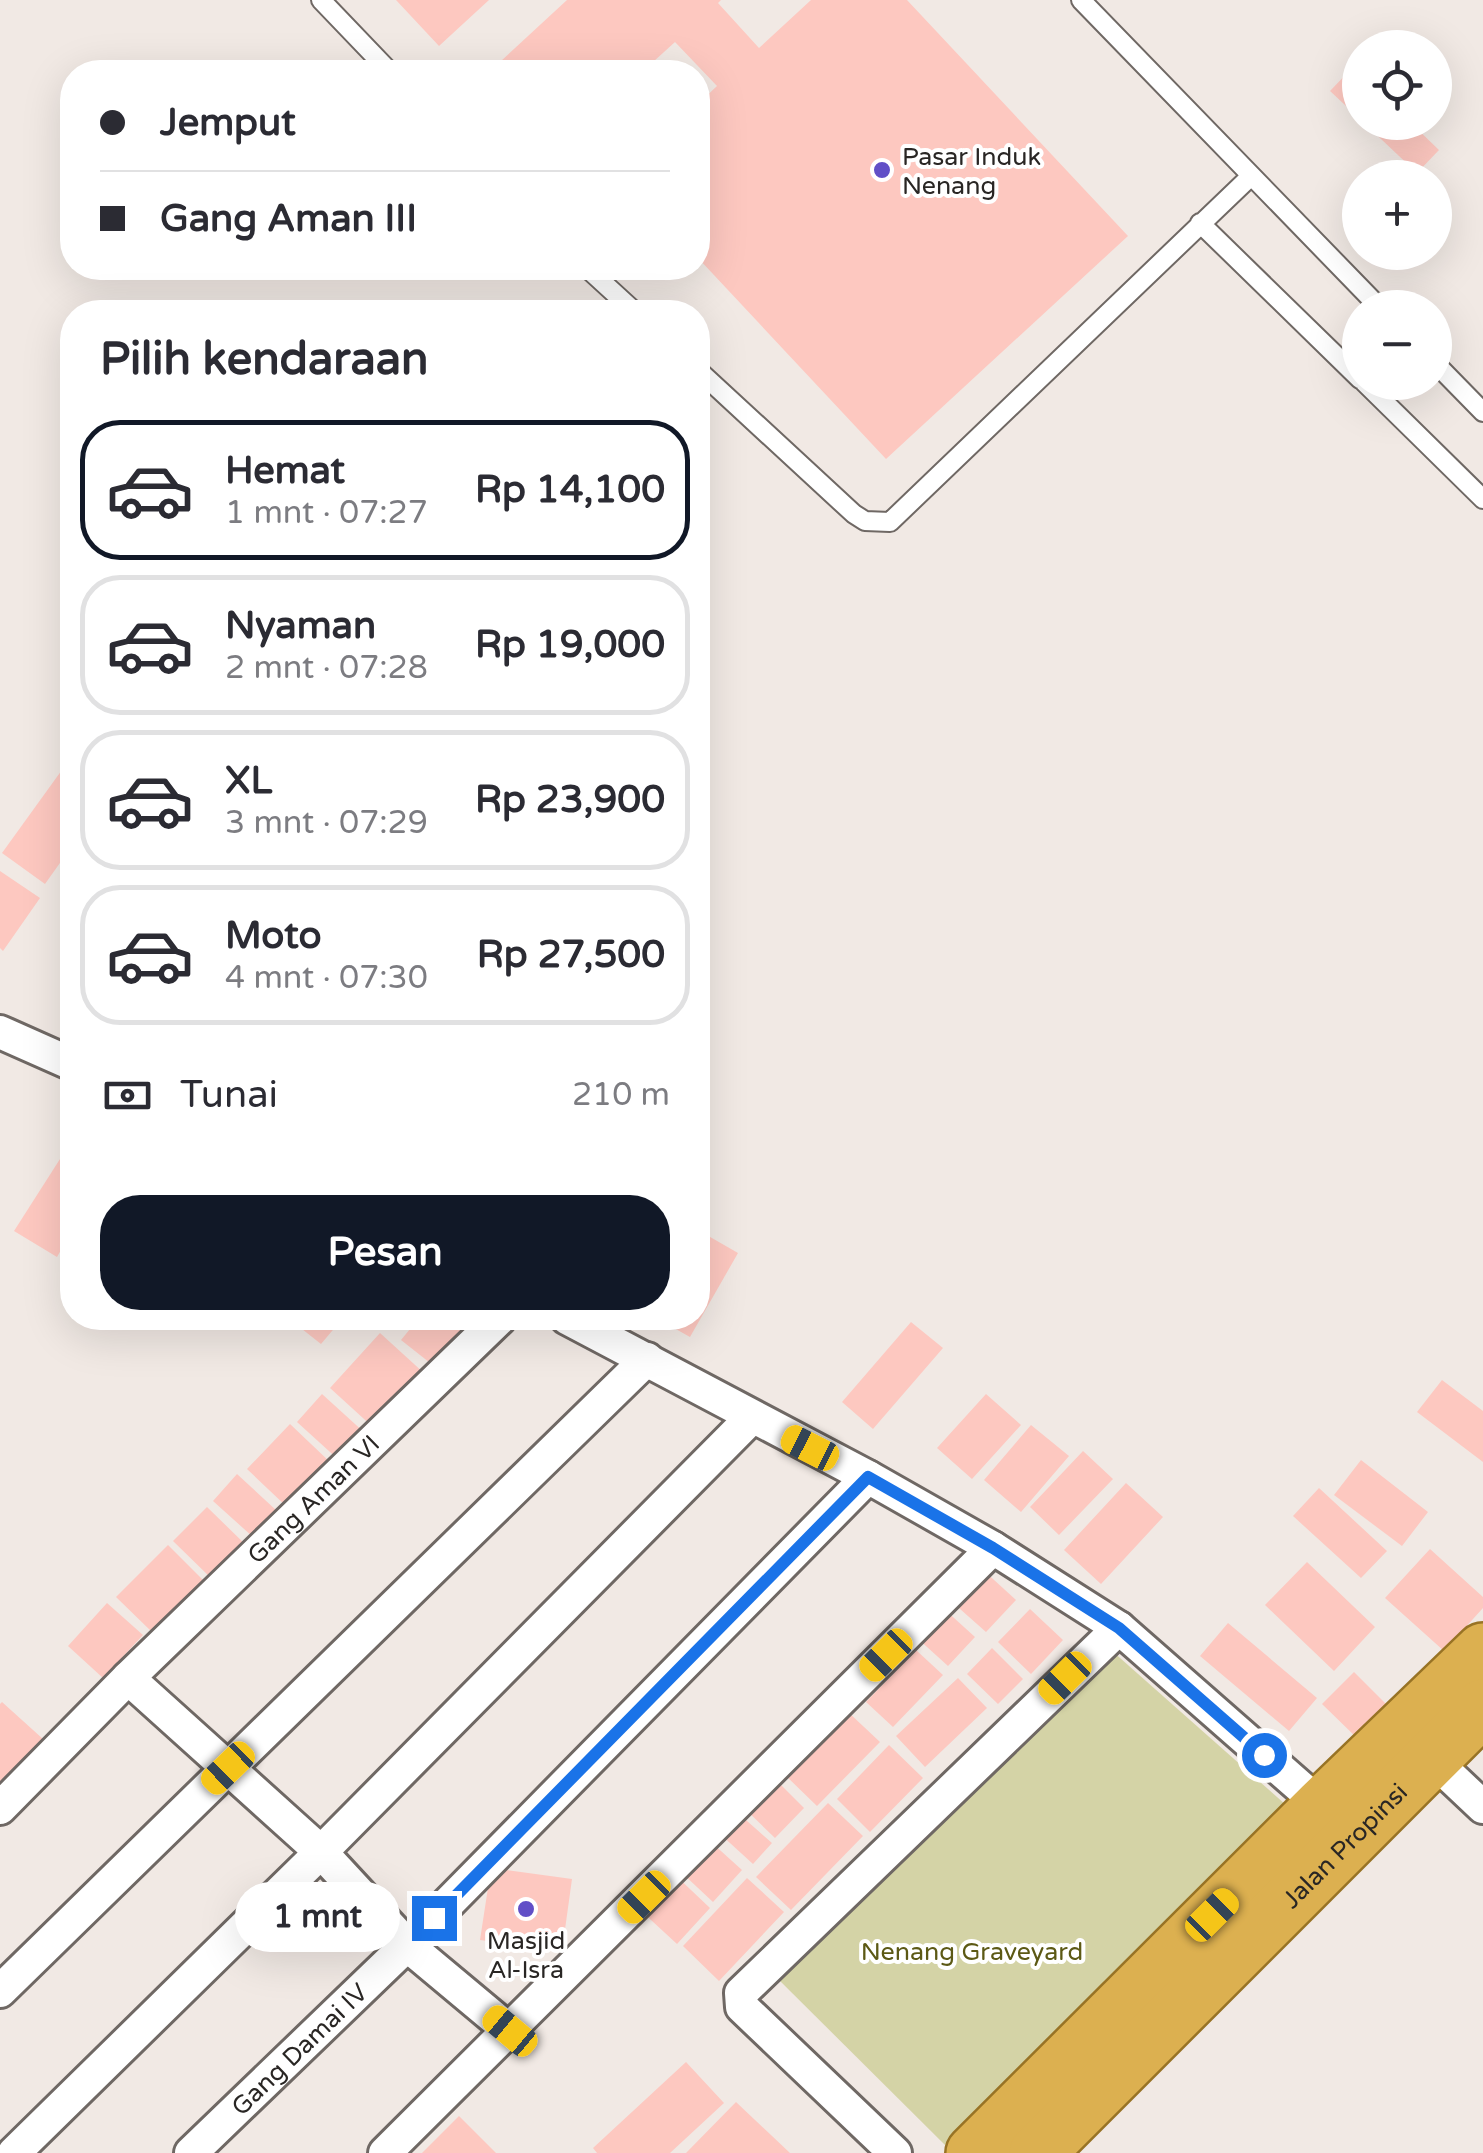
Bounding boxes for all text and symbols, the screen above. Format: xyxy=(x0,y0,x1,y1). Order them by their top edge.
map controls xyxy=(1342,30,1452,400)
button: locate xyxy=(1342,30,1452,140)
text: Jemput xyxy=(160,100,296,146)
place label: Pasar Induk Nenang xyxy=(902,142,1041,201)
marker: Pasar Induk Nenang xyxy=(871,159,893,181)
button: + xyxy=(1342,160,1452,270)
text: Gang Aman III xyxy=(160,196,417,242)
button: − xyxy=(1342,290,1452,400)
text: Pilih kendaraan xyxy=(100,333,429,387)
icon: car xyxy=(105,445,195,535)
text: Hemat xyxy=(225,448,345,494)
text: Rp 14,100 xyxy=(475,467,665,513)
text: 1 mnt · 07:27 xyxy=(225,494,428,532)
icon: car xyxy=(105,600,195,690)
text: Nyaman xyxy=(225,603,376,649)
text: Rp 19,000 xyxy=(475,622,665,668)
text: 2 mnt · 07:28 xyxy=(225,649,428,687)
icon: car xyxy=(105,755,195,845)
text: XL xyxy=(225,758,272,804)
text: Rp 23,900 xyxy=(475,777,665,823)
text: 3 mnt · 07:29 xyxy=(225,804,428,842)
icon: car xyxy=(105,910,195,1000)
text: Moto xyxy=(225,913,321,959)
text: Rp 27,500 xyxy=(477,932,665,978)
text: 4 mnt · 07:30 xyxy=(225,959,428,997)
icon: cash xyxy=(100,1068,155,1123)
text: Tunai xyxy=(180,1072,278,1118)
text: 210 m xyxy=(572,1076,670,1114)
button: Pesan xyxy=(100,1195,670,1310)
car xyxy=(776,1421,844,1475)
street label: Gang Aman VI xyxy=(241,1429,386,1570)
car xyxy=(854,1623,918,1687)
car xyxy=(1033,1646,1097,1710)
route start xyxy=(1242,1733,1287,1778)
car xyxy=(196,1736,260,1800)
street label: Jalan Propinsi xyxy=(1277,1777,1414,1915)
car xyxy=(612,1865,676,1929)
callout: 1 mnt xyxy=(234,1883,399,1953)
car xyxy=(1180,1883,1244,1947)
route end xyxy=(412,1896,457,1941)
text: 1 mnt xyxy=(273,1898,362,1936)
marker: Masjid Al-Isra xyxy=(515,1898,537,1920)
place label: Masjid Al-Isra xyxy=(487,1926,565,1985)
park label: Nenang Graveyard xyxy=(861,1937,1083,1967)
street label: Gang Damai IV xyxy=(225,1977,374,2122)
car xyxy=(477,2000,543,2062)

